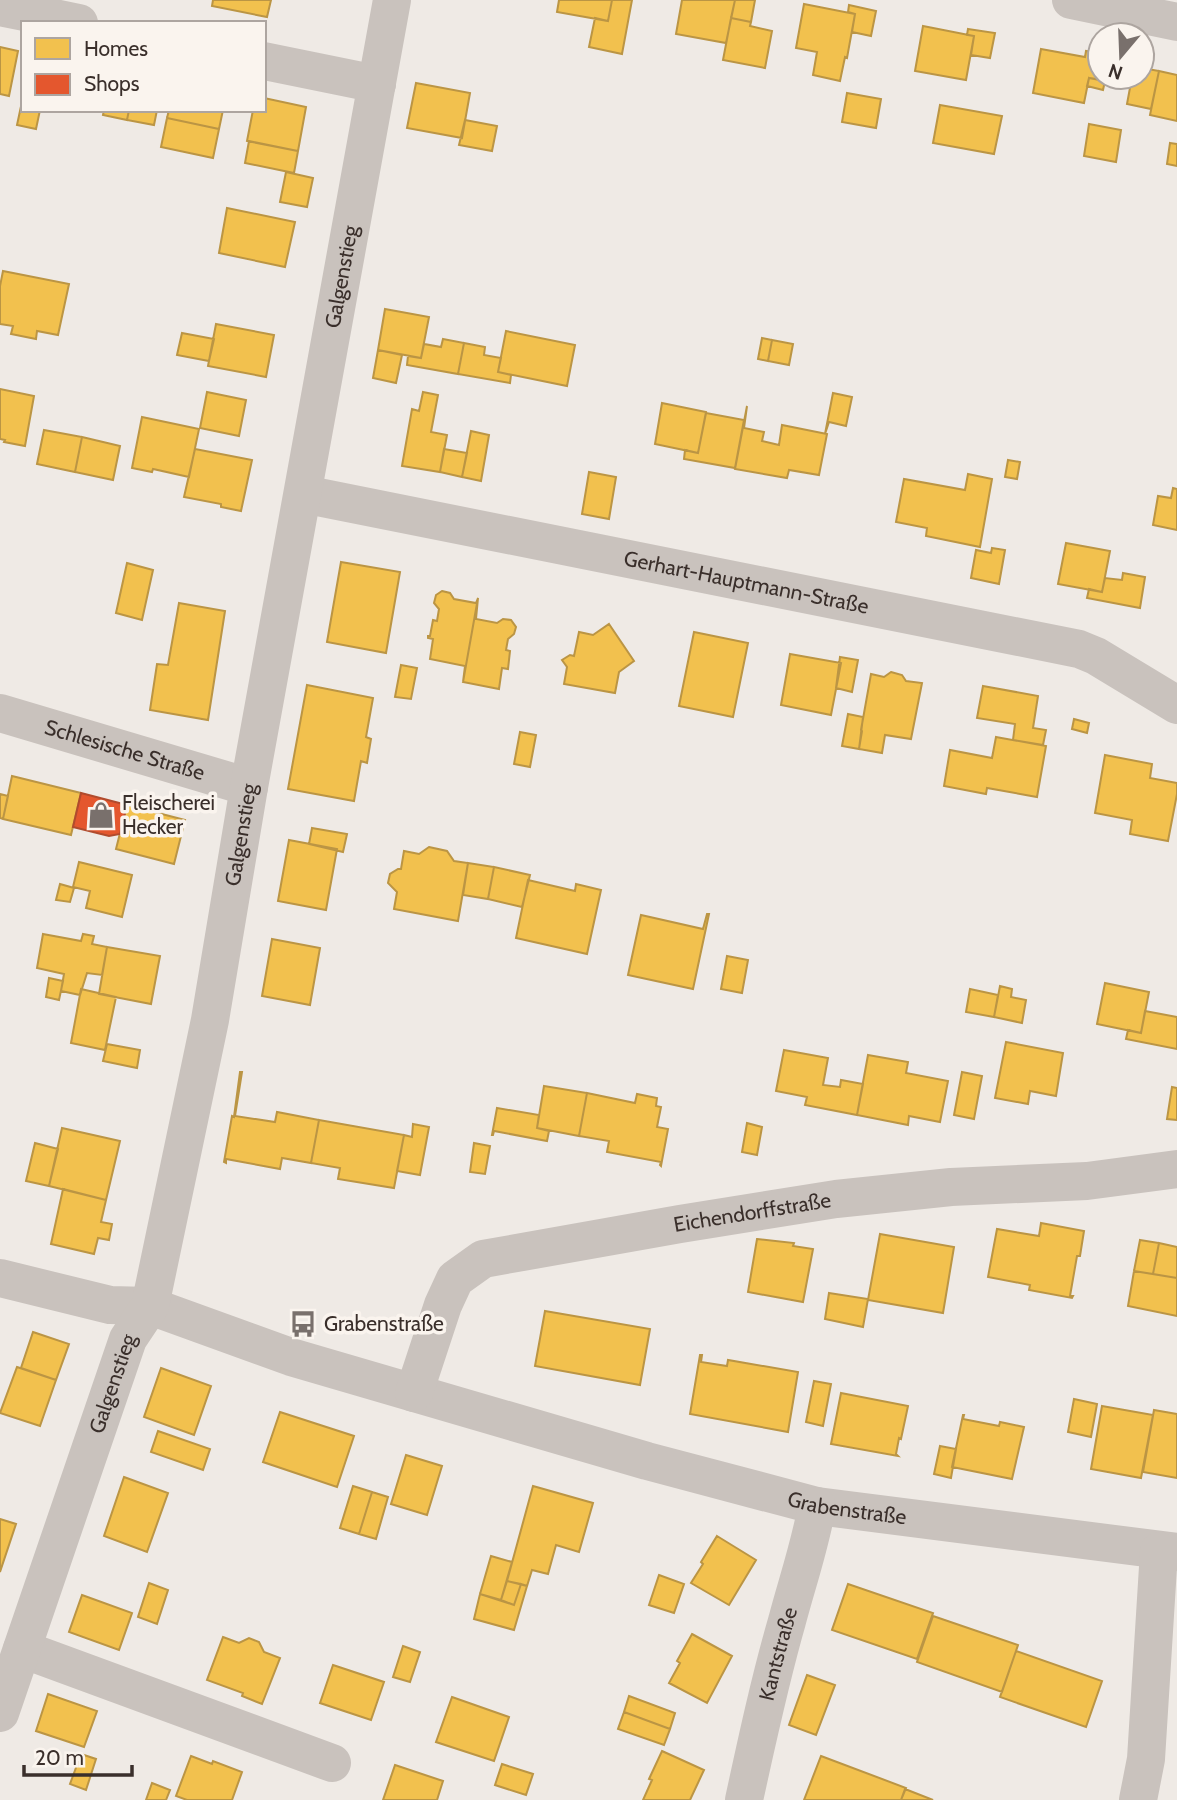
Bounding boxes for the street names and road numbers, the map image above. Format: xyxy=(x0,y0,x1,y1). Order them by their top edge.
street label: Galgenstieg xyxy=(320,223,363,330)
street label: Gerhart-Hauptmann-Straße xyxy=(622,545,871,619)
street label: Schlesische Straße xyxy=(42,714,208,785)
street label: Galgenstieg xyxy=(220,781,261,888)
street label: Eichendorffstraße xyxy=(672,1187,833,1237)
street label: Galgenstieg xyxy=(84,1330,141,1437)
street label: Grabenstraße xyxy=(785,1486,908,1529)
street label: Kantstraße xyxy=(754,1604,802,1703)

